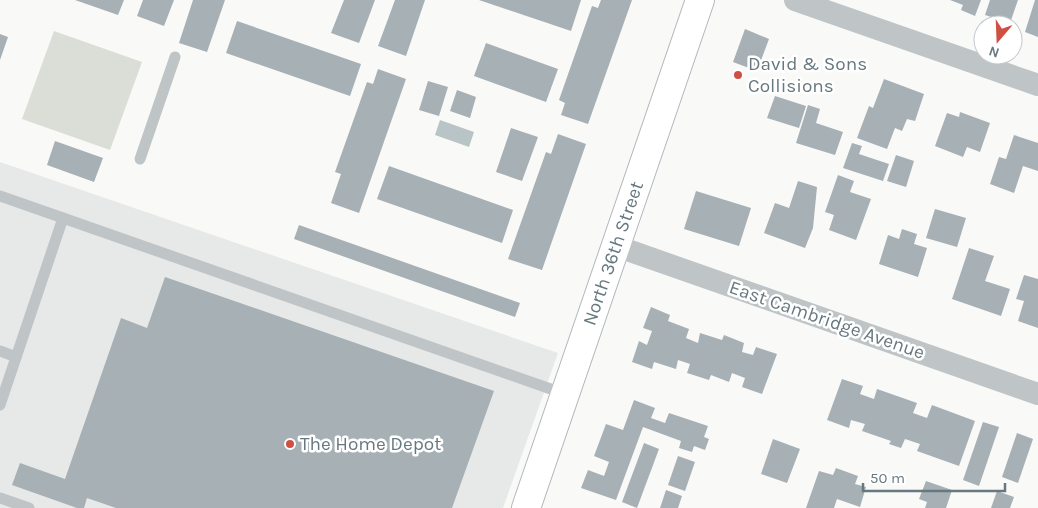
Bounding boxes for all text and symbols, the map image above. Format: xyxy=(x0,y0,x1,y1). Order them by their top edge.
north arrow xyxy=(973,15,1023,65)
text: N xyxy=(986,42,1001,61)
place label: David & Sons Collisions xyxy=(748,53,867,97)
marker: David & Sons Collisions xyxy=(732,69,744,81)
street label: North 36th Street xyxy=(578,179,648,328)
street label: East Cambridge Avenue xyxy=(726,276,928,364)
place label: The Home Depot xyxy=(300,433,441,455)
marker: The Home Depot xyxy=(284,438,296,450)
scale bar xyxy=(863,460,1006,492)
text: 50 m xyxy=(870,469,905,487)

